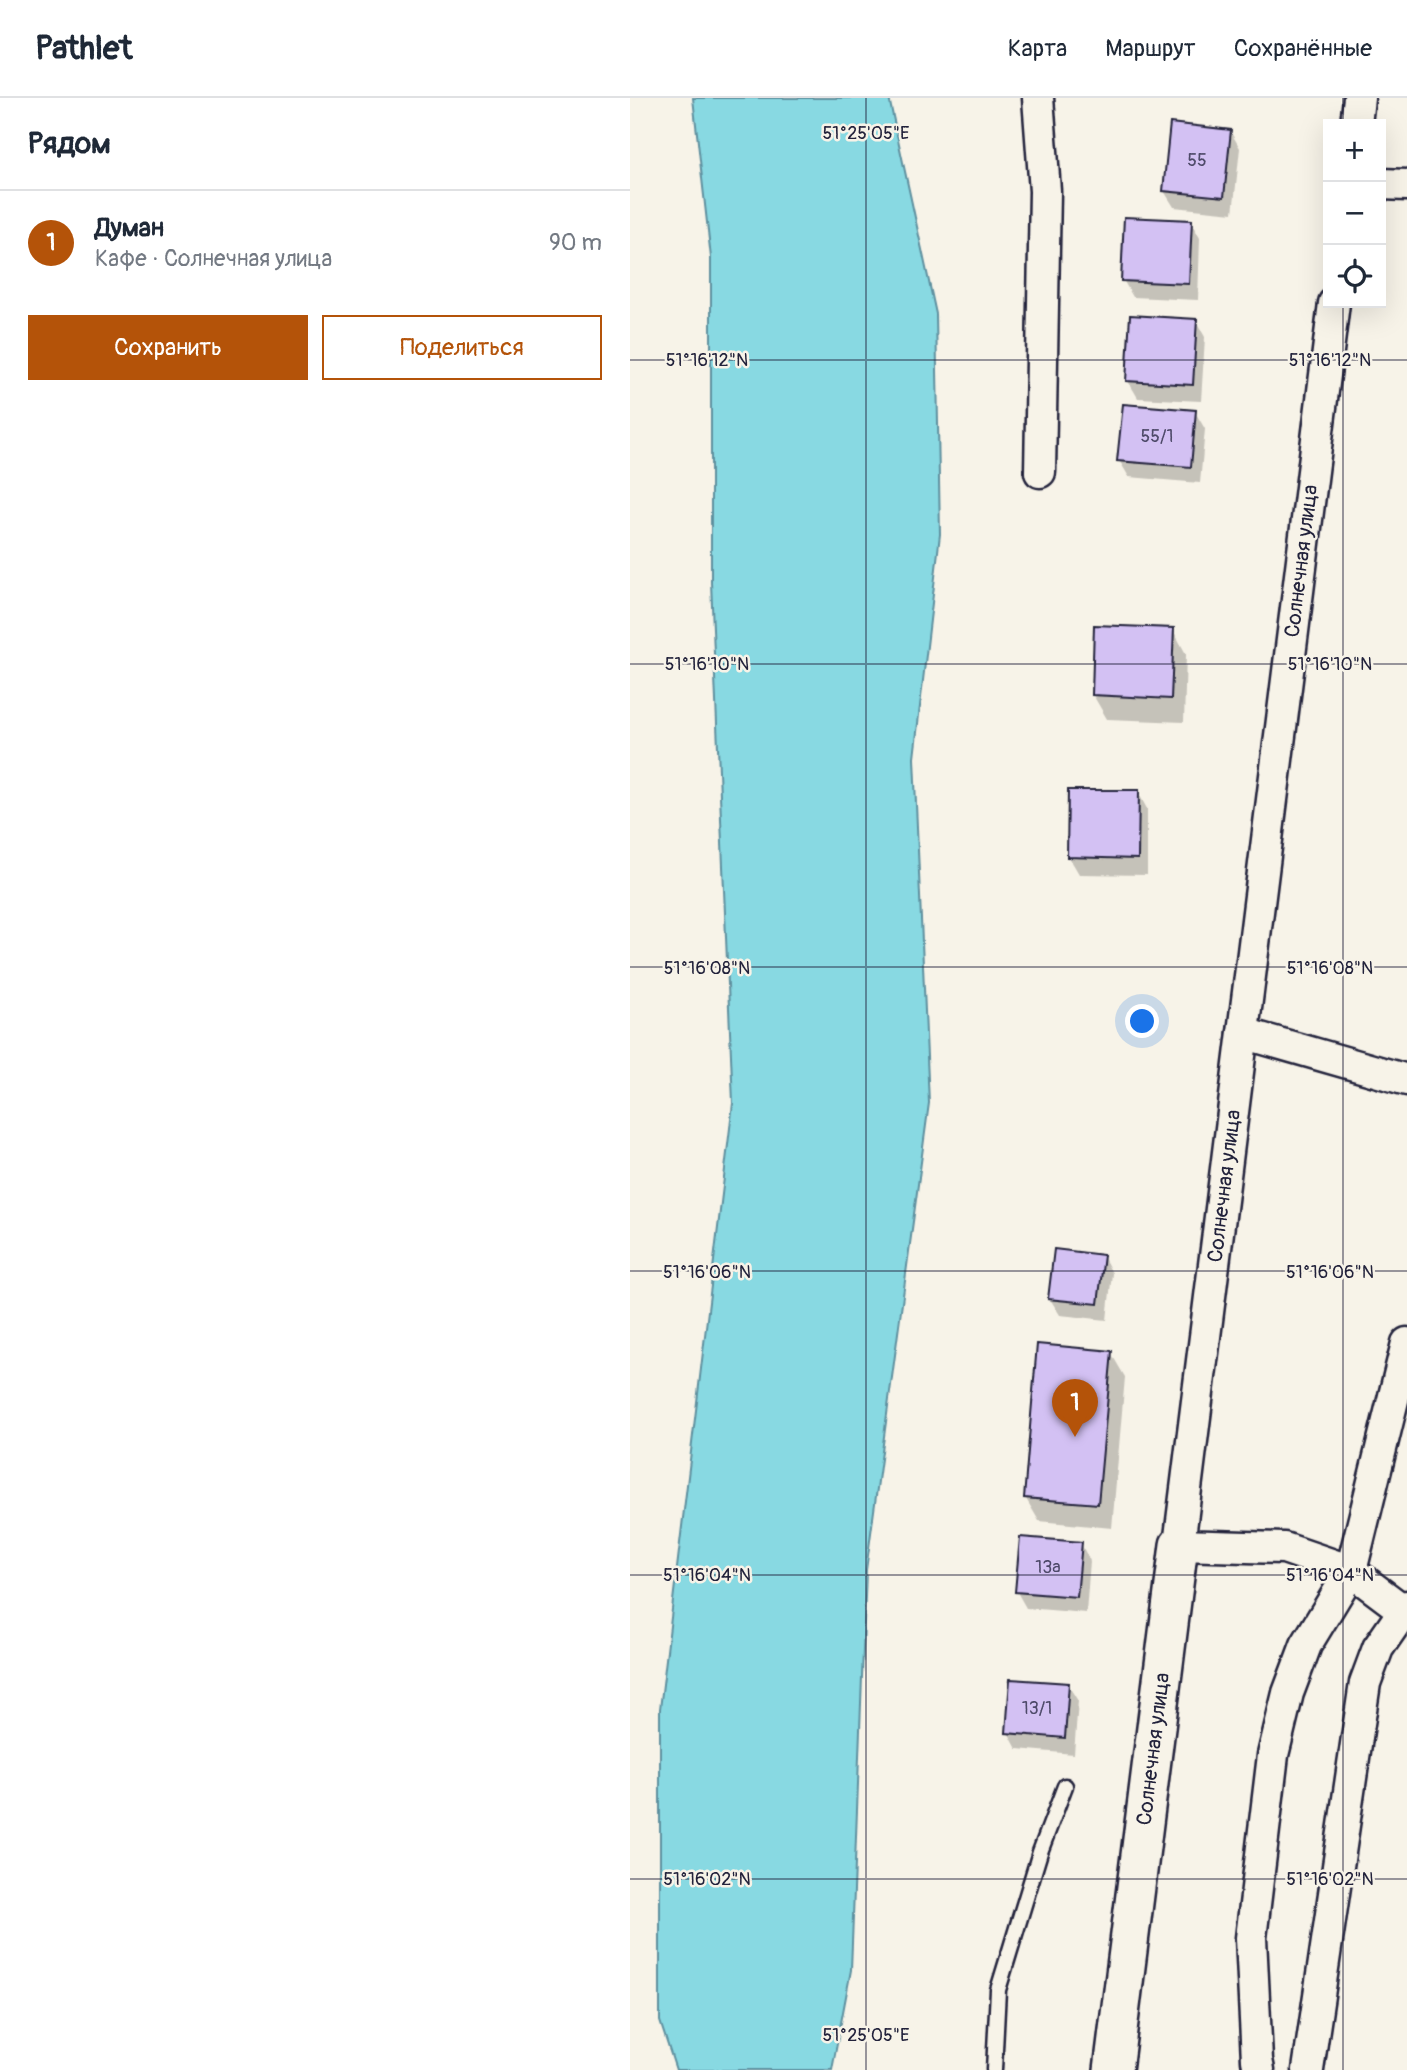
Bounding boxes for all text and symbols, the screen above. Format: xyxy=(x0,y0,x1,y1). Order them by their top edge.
text: Pathlet xyxy=(35,28,132,69)
text: Карта xyxy=(1008,34,1067,63)
text: Маршрут xyxy=(1105,34,1196,63)
text: Сохранённые xyxy=(1234,34,1372,63)
map controls xyxy=(1323,119,1386,308)
button: + xyxy=(1323,119,1386,182)
text: 51°25'05"E xyxy=(823,122,909,145)
text: Рядом xyxy=(28,125,111,162)
house number: 55 xyxy=(1187,149,1207,172)
button: − xyxy=(1323,182,1386,245)
text: Думан xyxy=(95,212,164,244)
text: 1 xyxy=(47,228,56,257)
text: 90 m xyxy=(549,228,602,257)
text: Кафе · Солнечная улица xyxy=(95,244,332,273)
button: locate xyxy=(1323,245,1386,308)
button: Сохранить xyxy=(28,315,308,380)
button: Поделиться xyxy=(322,315,602,380)
text: 51°16'12"N xyxy=(666,349,748,372)
text: 51°16'12"N xyxy=(1289,349,1371,372)
house number: 55/1 xyxy=(1140,425,1174,448)
street label: Солнечная улица xyxy=(1279,483,1324,639)
text: 51°16'10"N xyxy=(665,653,749,676)
text: 51°16'10"N xyxy=(1288,653,1372,676)
text: 51°16'08"N xyxy=(664,957,750,980)
text: 51°16'08"N xyxy=(1287,957,1373,980)
your location xyxy=(1125,1004,1159,1038)
street label: Солнечная улица xyxy=(1202,1108,1247,1264)
text: 51°16'06"N xyxy=(663,1261,751,1284)
text: 51°16'06"N xyxy=(1286,1261,1374,1284)
pin: 1 xyxy=(1052,1379,1098,1437)
house number: 13а xyxy=(1035,1556,1061,1579)
text: 51°16'04"N xyxy=(663,1564,751,1587)
text: 51°16'04"N xyxy=(1286,1564,1374,1587)
street label: Солнечная улица xyxy=(1131,1671,1176,1827)
house number: 13/1 xyxy=(1022,1697,1052,1720)
text: 51°16'02"N xyxy=(663,1868,751,1891)
text: 51°16'02"N xyxy=(1286,1868,1374,1891)
text: 51°25'05"E xyxy=(823,2024,909,2047)

